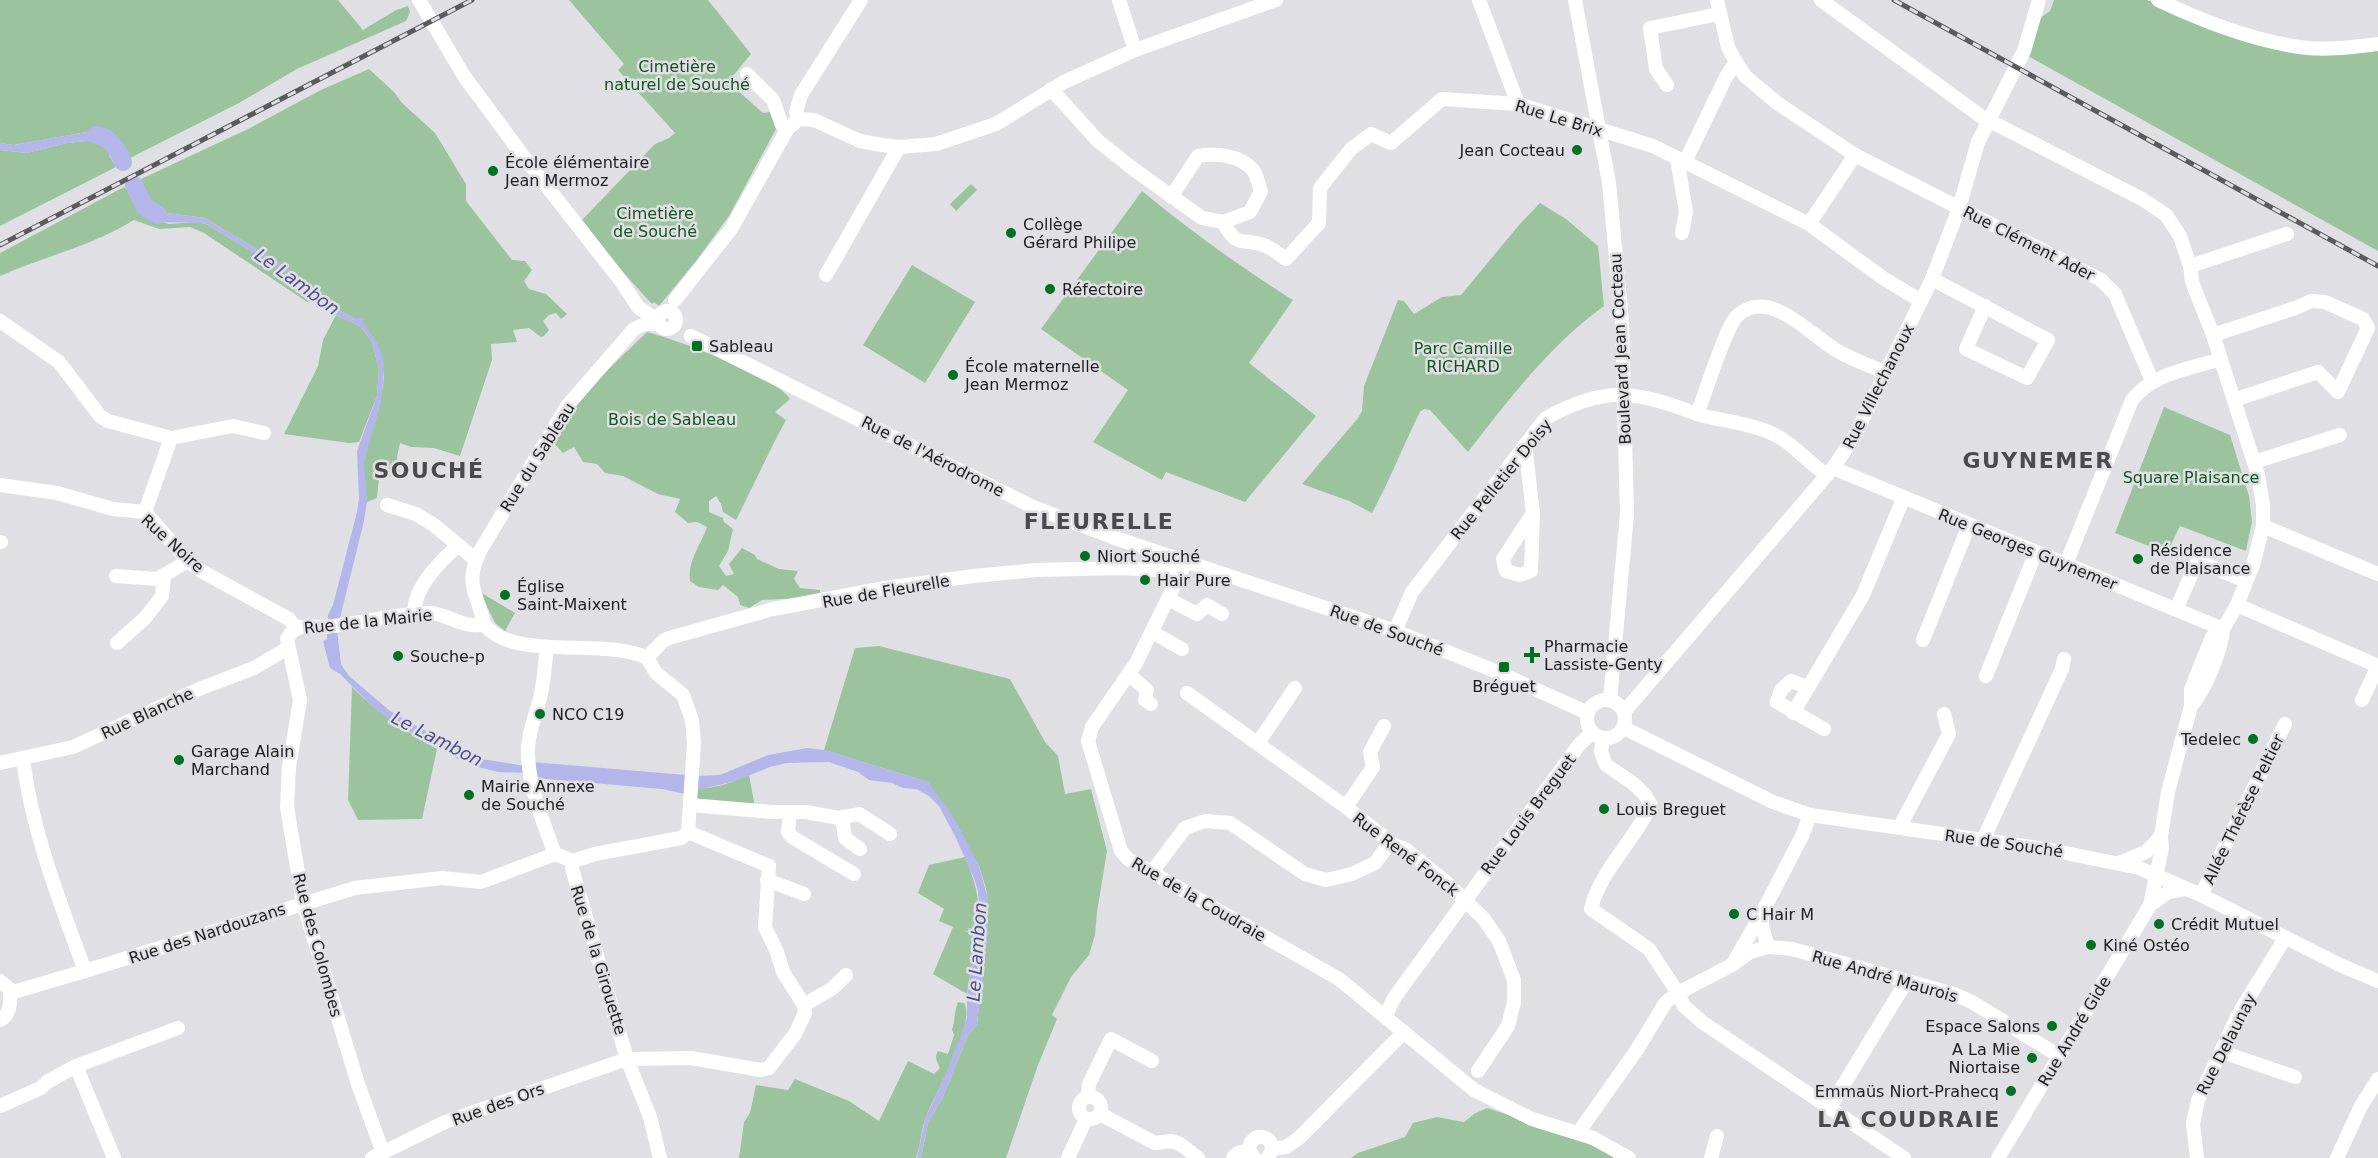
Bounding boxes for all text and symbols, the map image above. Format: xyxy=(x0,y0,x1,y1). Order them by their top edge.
park label: Cimetière naturel de Souché xyxy=(604,57,750,94)
street label: Rue Le Brix xyxy=(1513,96,1605,141)
place label: Jean Cocteau xyxy=(1459,141,1565,160)
marker: Jean Cocteau xyxy=(1570,143,1584,157)
place label: École élémentaire Jean Mermoz xyxy=(504,153,649,190)
marker: École élémentaire Jean Mermoz xyxy=(486,164,500,178)
street label: Rue Clément Ader xyxy=(1960,202,2098,285)
park label: Cimetière de Souché xyxy=(613,204,697,241)
place label: Collège Gérard Philipe xyxy=(1023,215,1136,252)
marker: Collège Gérard Philipe xyxy=(1004,226,1018,240)
water label: Le Lambon xyxy=(251,244,344,319)
street label: Boulevard Jean Cocteau xyxy=(1606,253,1635,445)
place label: Réfectoire xyxy=(1062,280,1143,299)
marker: Réfectoire xyxy=(1043,282,1057,296)
street label: Rue Villechanoux xyxy=(1839,321,1918,452)
place label: Sableau xyxy=(709,337,773,356)
marker: Sableau xyxy=(690,339,704,353)
park label: Parc Camille RICHARD xyxy=(1414,339,1512,376)
place label: École maternelle Jean Mermoz xyxy=(964,357,1100,394)
marker: École maternelle Jean Mermoz xyxy=(946,368,960,382)
street label: Rue du Sableau xyxy=(496,399,579,515)
park label: Bois de Sableau xyxy=(608,410,736,429)
street label: Rue de l'Aérodrome xyxy=(858,412,1007,501)
street label: Rue Pelletier Doisy xyxy=(1447,415,1556,543)
district label: GUYNEMER xyxy=(1962,448,2114,473)
district label: SOUCHÉ xyxy=(374,458,485,483)
park label: Square Plaisance xyxy=(2123,468,2259,487)
street label: Rue Georges Guynemer xyxy=(1936,505,2120,594)
district label: FLEURELLE xyxy=(1024,509,1174,534)
street label: Rue Noire xyxy=(137,510,208,576)
place label: Résidence de Plaisance xyxy=(2150,541,2250,578)
place label: Niort Souché xyxy=(1097,547,1200,566)
marker: Niort Souché xyxy=(1078,549,1092,563)
marker: Résidence de Plaisance xyxy=(2131,552,2145,566)
street label: Rue de Fleurelle xyxy=(821,571,951,612)
place label: Hair Pure xyxy=(1157,571,1231,590)
marker: Hair Pure xyxy=(1138,573,1152,587)
place label: Église Saint-Maixent xyxy=(517,577,627,614)
marker: Église Saint-Maixent xyxy=(498,588,512,602)
street label: Rue de Souché xyxy=(1327,601,1446,660)
street label: Rue de la Mairie xyxy=(303,605,433,638)
place label: Pharmacie Lassiste-Genty xyxy=(1544,637,1663,674)
place label: Souche-p xyxy=(410,647,485,666)
marker: Pharmacie Lassiste-Genty xyxy=(1525,648,1539,662)
marker: Souche-p xyxy=(391,649,405,663)
marker: Bréguet xyxy=(1497,660,1511,674)
place label: Bréguet xyxy=(1472,677,1536,696)
street label: Rue Blanche xyxy=(98,684,196,743)
place label: NCO C19 xyxy=(552,705,624,724)
water label: Le Lambon xyxy=(388,707,486,770)
marker: NCO C19 xyxy=(533,707,547,721)
place label: Tedelec xyxy=(2180,730,2241,749)
street label: Allée Thérèse Peltier xyxy=(2199,731,2288,887)
marker: Tedelec xyxy=(2246,732,2260,746)
place label: Garage Alain Marchand xyxy=(191,742,294,779)
street label: Rue Louis Breguet xyxy=(1477,751,1580,878)
marker: Garage Alain Marchand xyxy=(172,753,186,767)
place label: Mairie Annexe de Souché xyxy=(481,777,595,814)
marker: Mairie Annexe de Souché xyxy=(462,788,476,802)
place label: Louis Breguet xyxy=(1616,800,1726,819)
marker: Louis Breguet xyxy=(1597,802,1611,816)
street label: Rue René Fonck xyxy=(1349,808,1463,901)
street label: Rue de Souché xyxy=(1943,826,2064,861)
street label: Rue de la Coudraie xyxy=(1128,853,1269,946)
street label: Rue des Colombes xyxy=(289,871,346,1019)
street label: Rue de la Girouette xyxy=(567,883,630,1037)
street label: Rue des Nardouzans xyxy=(126,899,288,968)
water label: Le Lambon xyxy=(963,902,990,1002)
place label: C Hair M xyxy=(1746,905,1814,924)
marker: C Hair M xyxy=(1727,907,1741,921)
place label: Crédit Mutuel xyxy=(2171,915,2279,934)
marker: Crédit Mutuel xyxy=(2152,917,2166,931)
place label: Kiné Ostéo xyxy=(2103,936,2190,955)
marker: Kiné Ostéo xyxy=(2084,938,2098,952)
street label: Rue André Maurois xyxy=(1810,947,1960,1006)
street label: Rue André Gide xyxy=(2034,973,2115,1090)
street label: Rue Delaunay xyxy=(2193,990,2260,1098)
place label: Espace Salons xyxy=(1925,1017,2040,1036)
marker: Espace Salons xyxy=(2045,1019,2059,1033)
place label: A La Mie Niortaise xyxy=(1949,1040,2020,1077)
marker: A La Mie Niortaise xyxy=(2025,1051,2039,1065)
street label: Rue des Ors xyxy=(450,1079,547,1130)
place label: Emmaüs Niort-Prahecq xyxy=(1815,1082,1999,1101)
marker: Emmaüs Niort-Prahecq xyxy=(2004,1084,2018,1098)
district label: LA COUDRAIE xyxy=(1817,1107,2001,1132)

